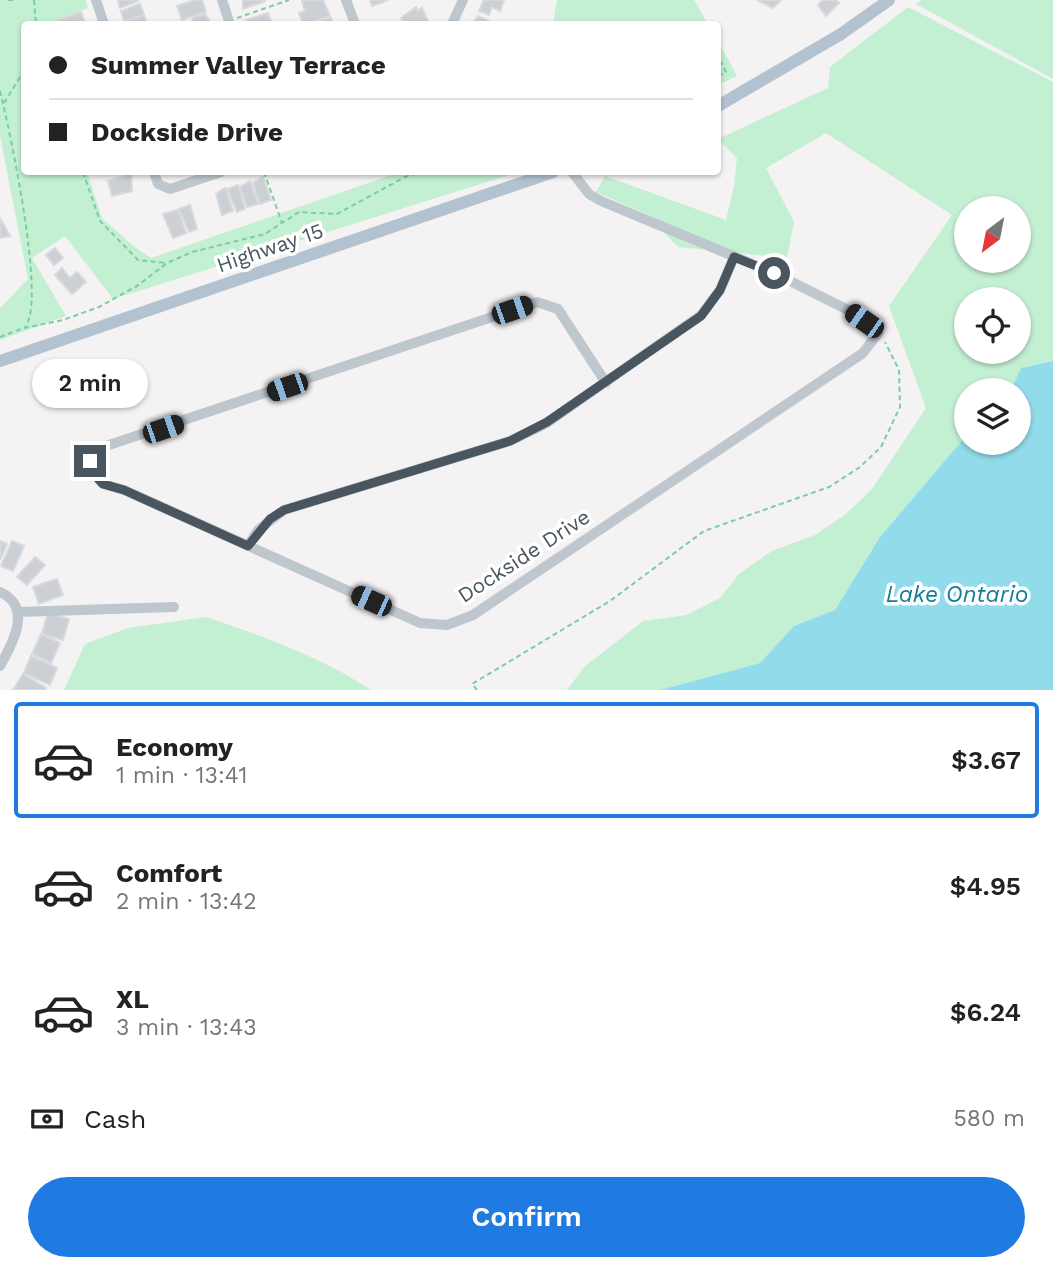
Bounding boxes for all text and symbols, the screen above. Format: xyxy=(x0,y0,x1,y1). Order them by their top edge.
text: Summer Valley Terrace xyxy=(91,50,386,80)
text: Dockside Drive xyxy=(91,117,283,147)
north arrow xyxy=(954,196,1031,273)
map controls xyxy=(954,196,1031,455)
street label: Highway 15 xyxy=(213,218,326,277)
route start xyxy=(758,257,790,289)
button: locate xyxy=(954,287,1031,364)
car xyxy=(489,293,536,327)
car xyxy=(841,300,888,342)
callout: 2 min xyxy=(32,360,148,408)
text: 2 min xyxy=(58,370,122,397)
car xyxy=(264,370,311,404)
button: layers xyxy=(954,378,1031,455)
car xyxy=(140,412,187,446)
route end xyxy=(74,445,106,477)
street label: Dockside Drive xyxy=(453,504,594,608)
water label: Lake Ontario xyxy=(886,581,1028,608)
car xyxy=(348,583,395,619)
icon: car xyxy=(32,729,95,792)
text: Economy xyxy=(116,732,233,762)
text: $3.67 xyxy=(951,745,1021,775)
text: 1 min · 13:41 xyxy=(116,762,247,789)
icon: car xyxy=(32,855,95,918)
text: Comfort xyxy=(116,858,222,888)
text: $4.95 xyxy=(950,871,1021,901)
text: 2 min · 13:42 xyxy=(116,888,257,915)
icon: car xyxy=(32,981,95,1044)
text: XL xyxy=(116,984,149,1014)
text: $6.24 xyxy=(950,997,1021,1027)
text: 3 min · 13:43 xyxy=(116,1014,257,1041)
icon: cash xyxy=(28,1100,66,1138)
text: Cash xyxy=(84,1104,146,1134)
text: 580 m xyxy=(953,1105,1025,1132)
button: Confirm xyxy=(28,1177,1025,1257)

